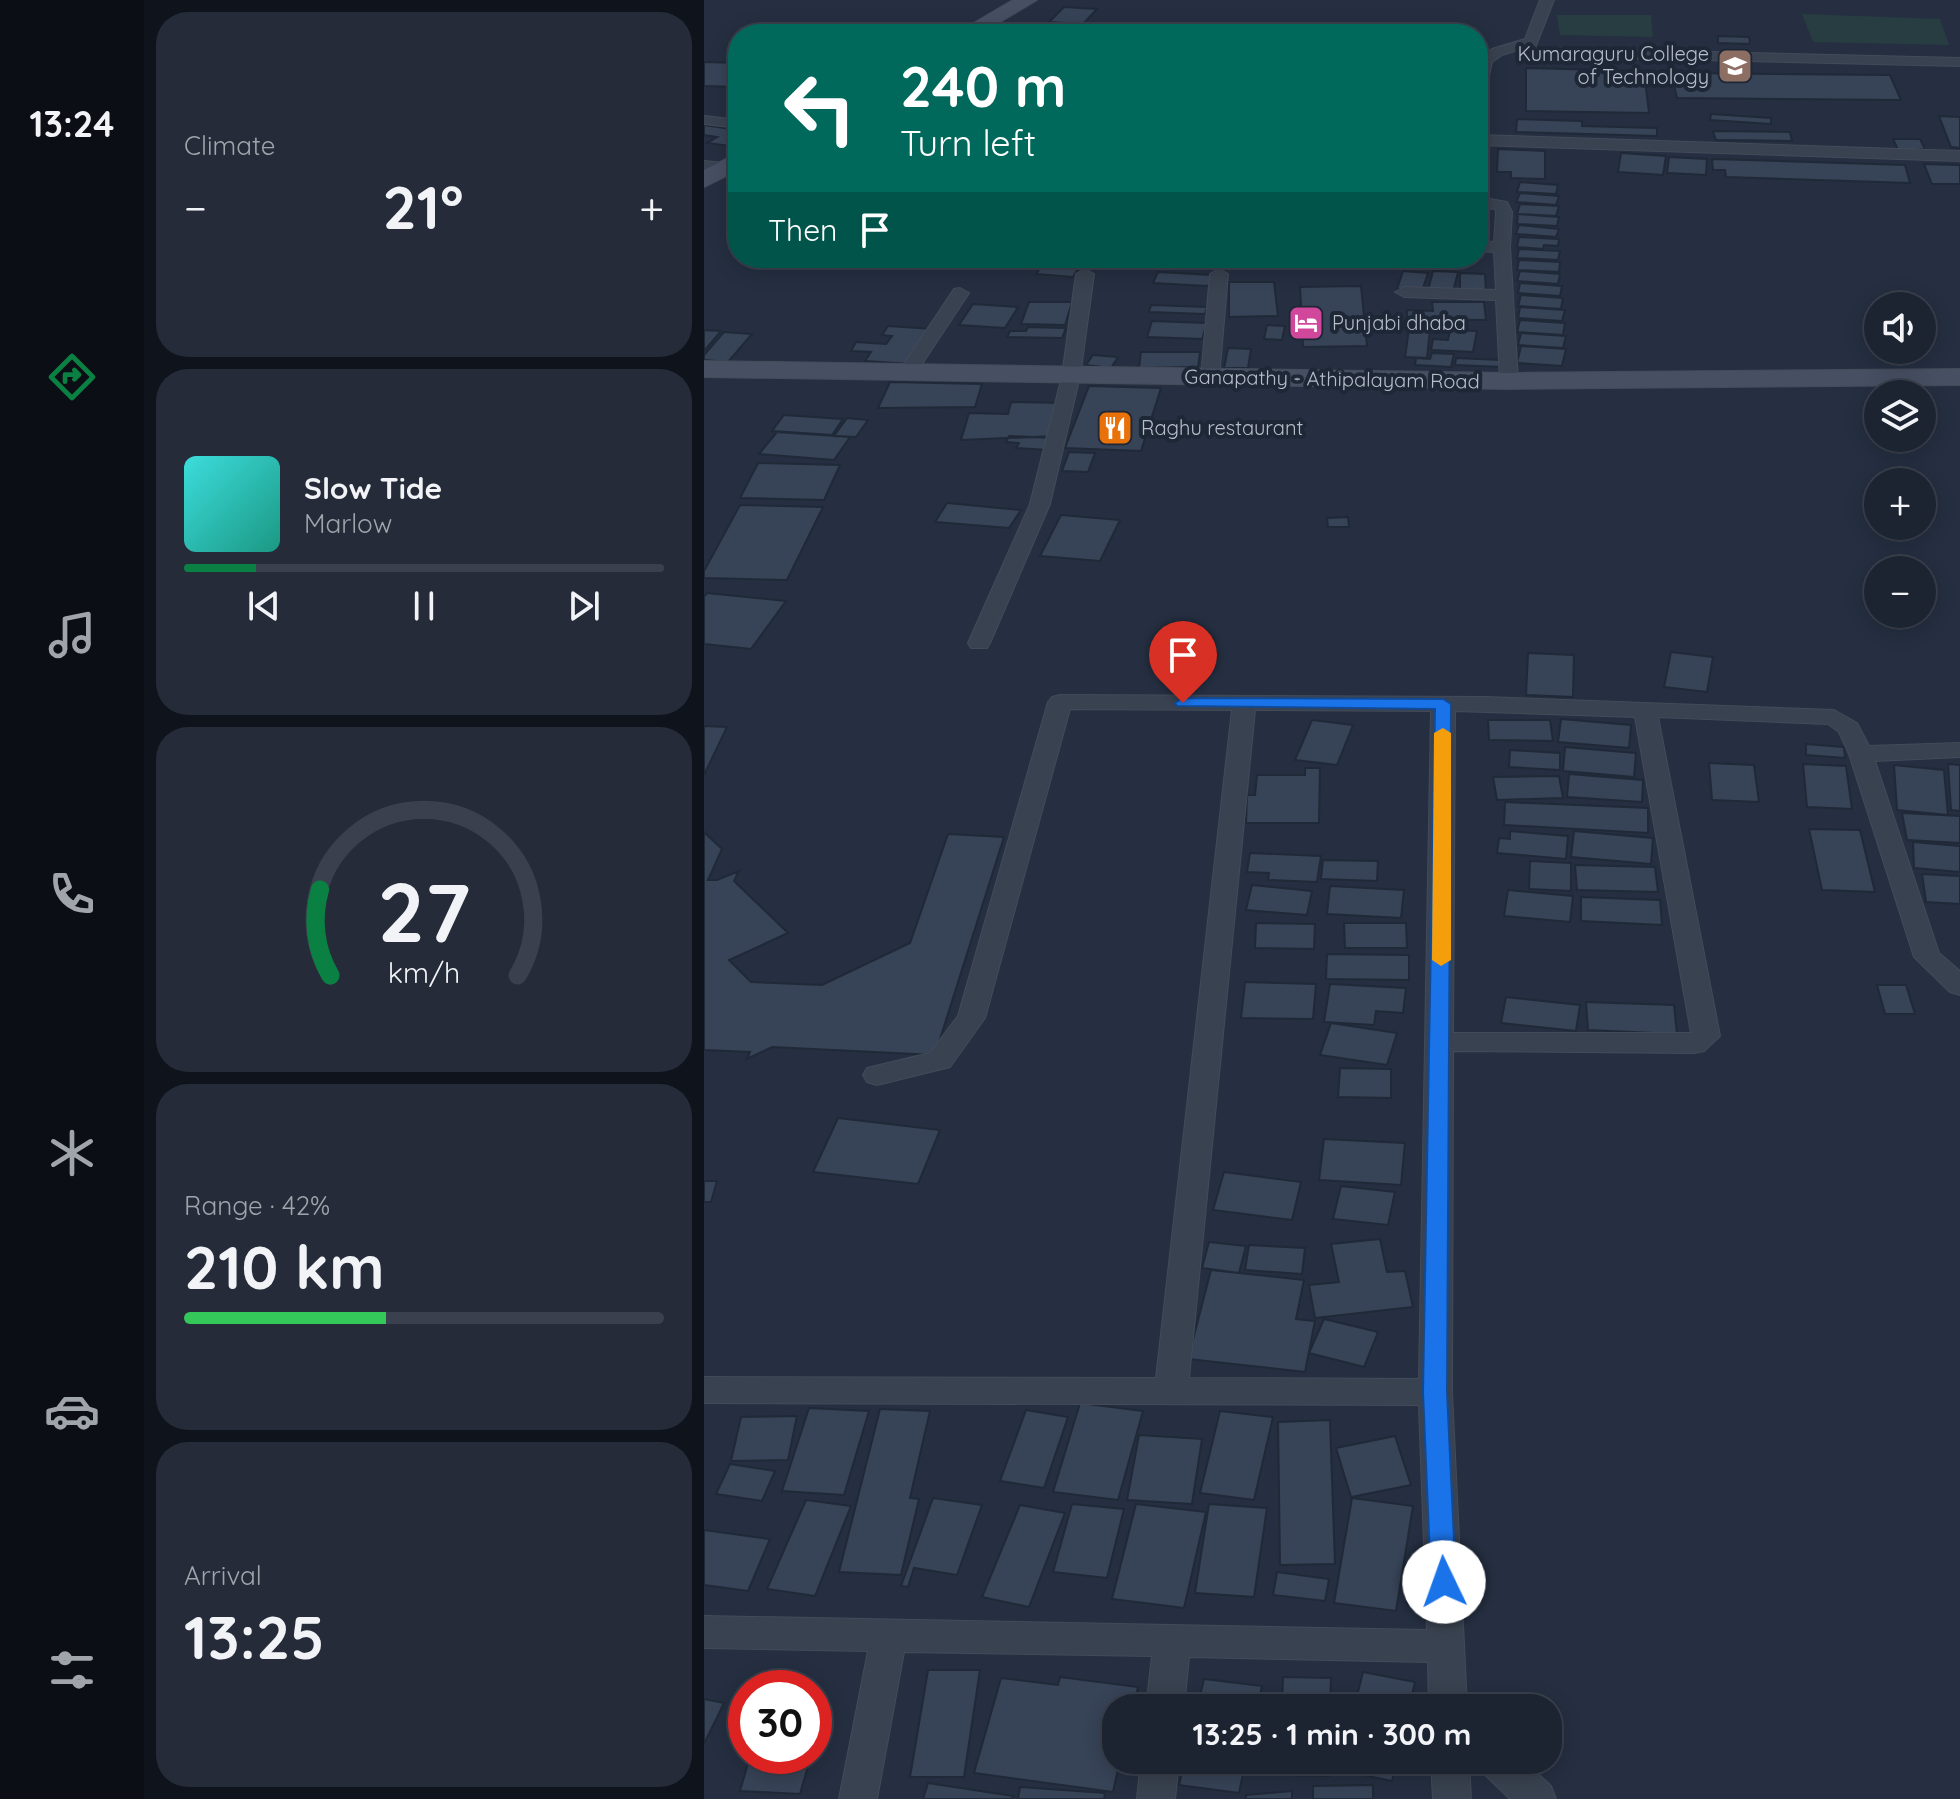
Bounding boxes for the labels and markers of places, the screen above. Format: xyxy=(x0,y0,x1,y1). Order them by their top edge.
place label: Kumaraguru College of Technology xyxy=(1517,41,1709,89)
school or university icon: Kumaraguru College of Technology xyxy=(1716,47,1754,85)
hotel icon: Punjabi dhaba xyxy=(1287,304,1325,342)
place label: Punjabi dhaba xyxy=(1332,310,1466,335)
restaurant icon: Raghu restaurant xyxy=(1096,409,1134,447)
place label: Raghu restaurant xyxy=(1141,415,1303,440)
pin xyxy=(1149,621,1217,703)

